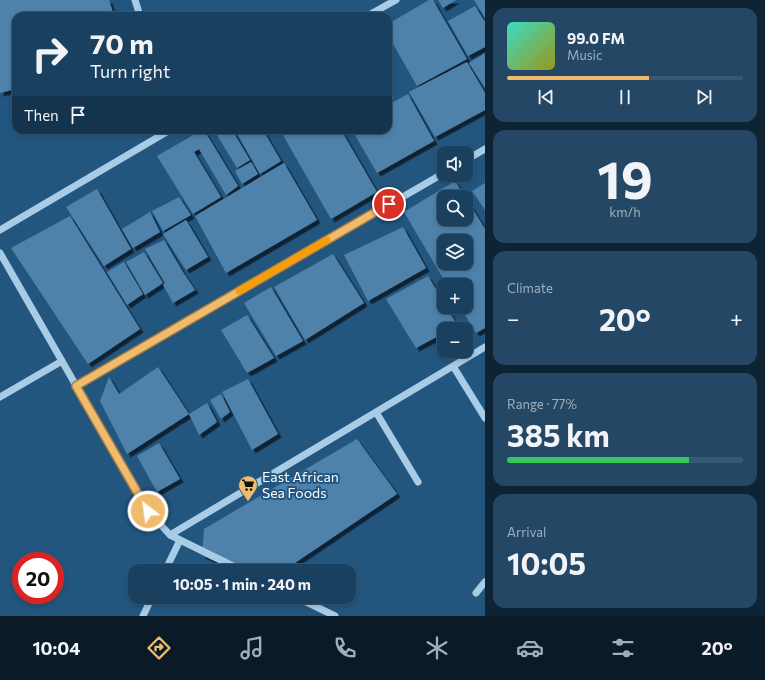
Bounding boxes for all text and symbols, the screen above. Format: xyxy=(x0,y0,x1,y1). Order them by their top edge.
text: 70 m xyxy=(90,26,154,60)
icon: right xyxy=(24,28,76,80)
text: 99.0 FM xyxy=(567,29,625,47)
text: Music xyxy=(567,47,602,63)
text: Turn right xyxy=(90,60,170,82)
icon: previous xyxy=(535,86,557,108)
icon: pause xyxy=(614,86,636,108)
icon: next xyxy=(693,86,715,108)
icon: arrive xyxy=(67,104,89,126)
text: Then xyxy=(24,106,59,124)
map controls xyxy=(437,146,473,358)
button: sound xyxy=(437,146,473,182)
text: 19 xyxy=(597,146,653,210)
pin xyxy=(372,187,406,221)
button: search xyxy=(437,190,473,226)
icon: arrive xyxy=(378,193,400,215)
text: km/h xyxy=(609,204,641,220)
button: layers xyxy=(437,234,473,270)
button: + xyxy=(437,278,473,314)
text: Climate xyxy=(507,280,553,296)
text: 20° xyxy=(599,300,651,337)
text: − xyxy=(507,305,520,332)
text: + xyxy=(730,305,743,332)
button: − xyxy=(437,322,473,358)
text: Range · 77% xyxy=(507,396,577,412)
text: 385 km xyxy=(507,416,610,453)
place label: East African Sea Foods xyxy=(262,468,339,501)
supermarket icon: East African Sea Foods xyxy=(237,474,259,502)
position arrow xyxy=(127,490,169,532)
text: Arrival xyxy=(507,524,546,540)
text: 10:05 xyxy=(507,544,586,581)
speed limit sign: 20 xyxy=(12,552,64,604)
text: 10:05 · 1 min · 240 m xyxy=(173,575,311,593)
icon: directions xyxy=(145,634,173,662)
icon: music xyxy=(238,634,266,662)
icon: phone xyxy=(331,634,359,662)
icon: climate xyxy=(423,634,451,662)
icon: car xyxy=(516,634,544,662)
icon: filters xyxy=(609,634,637,662)
text: 10:04 xyxy=(32,637,80,659)
text: 20° xyxy=(702,637,733,659)

